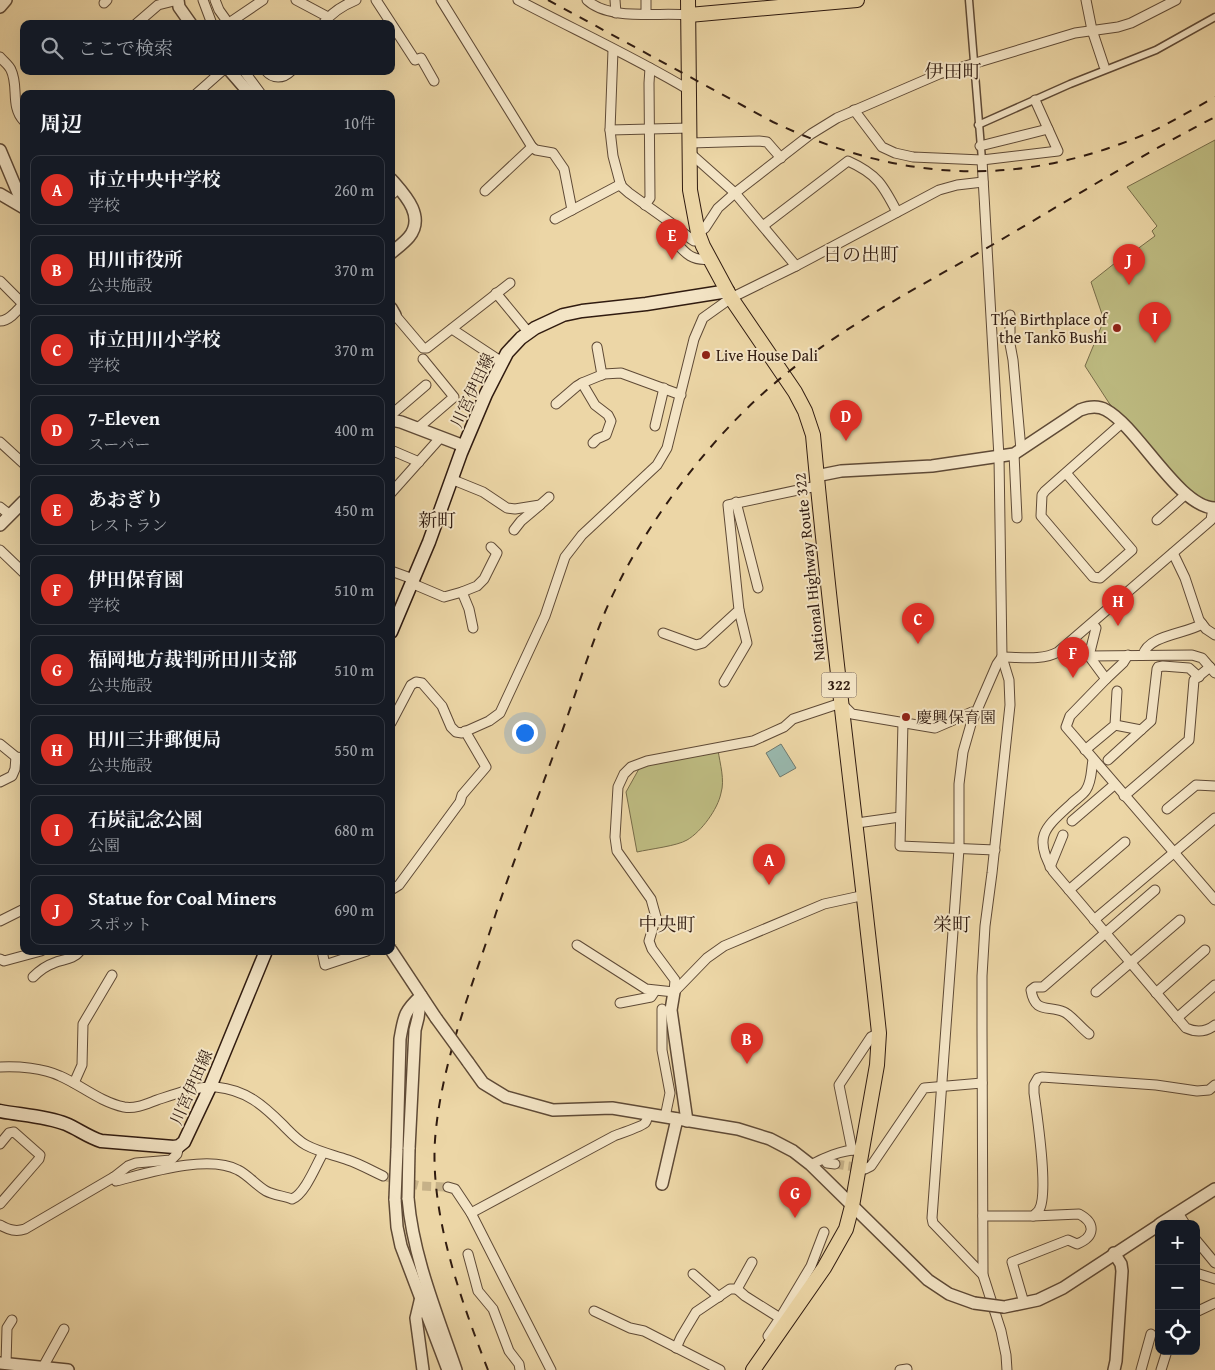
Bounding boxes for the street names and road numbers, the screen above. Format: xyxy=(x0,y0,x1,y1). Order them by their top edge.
street label: 川宮伊田線 xyxy=(444,349,500,431)
street label: National Highway Route 322 xyxy=(787,472,831,662)
road number: 322 xyxy=(822,672,856,698)
street label: 川宮伊田線 xyxy=(164,1046,218,1128)

